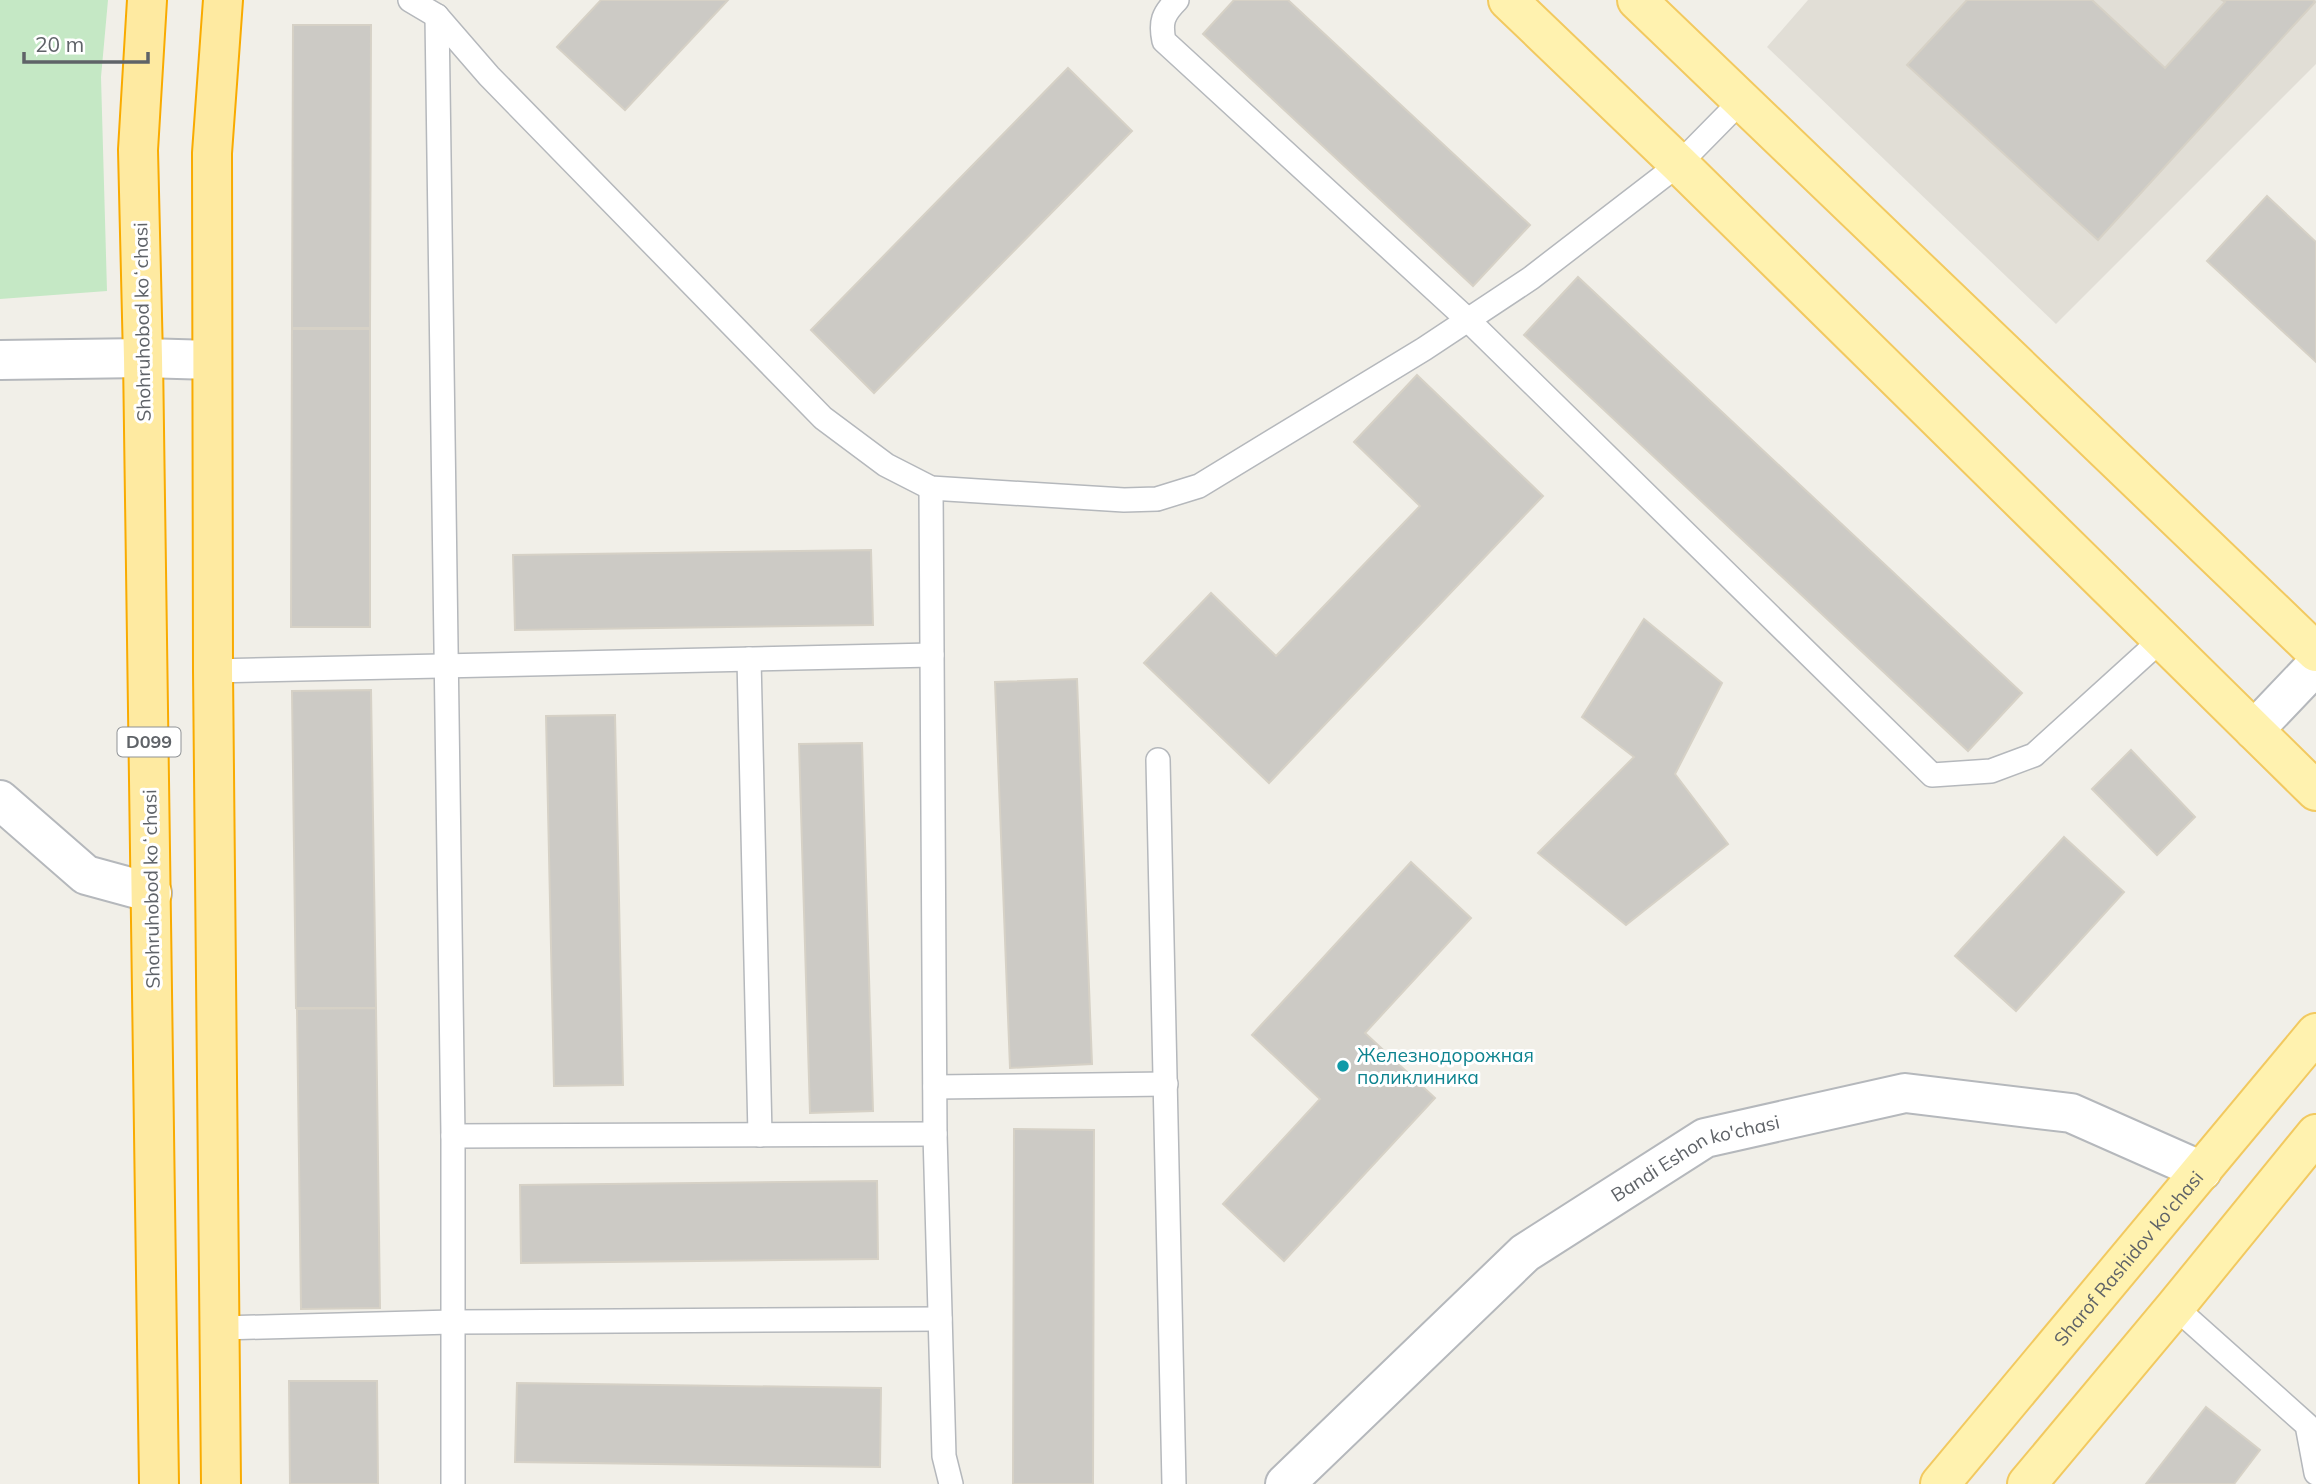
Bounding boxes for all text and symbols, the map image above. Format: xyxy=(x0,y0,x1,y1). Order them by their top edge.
scale bar xyxy=(24,21,149,65)
text: 20 m xyxy=(35,31,84,57)
street label: Shohruhobod koʻchasi xyxy=(128,222,156,422)
road number: D099 xyxy=(118,728,180,756)
street label: Shohruhobod koʻchasi xyxy=(137,789,165,989)
place label: Железнодорожная поликлиника xyxy=(1357,1043,1534,1089)
marker: Железнодорожная поликлиника xyxy=(1335,1058,1351,1074)
street label: Bandi Eshon ko'chasi xyxy=(1606,1110,1782,1207)
street label: Sharof Rashidov ko'chasi xyxy=(2048,1166,2208,1351)

